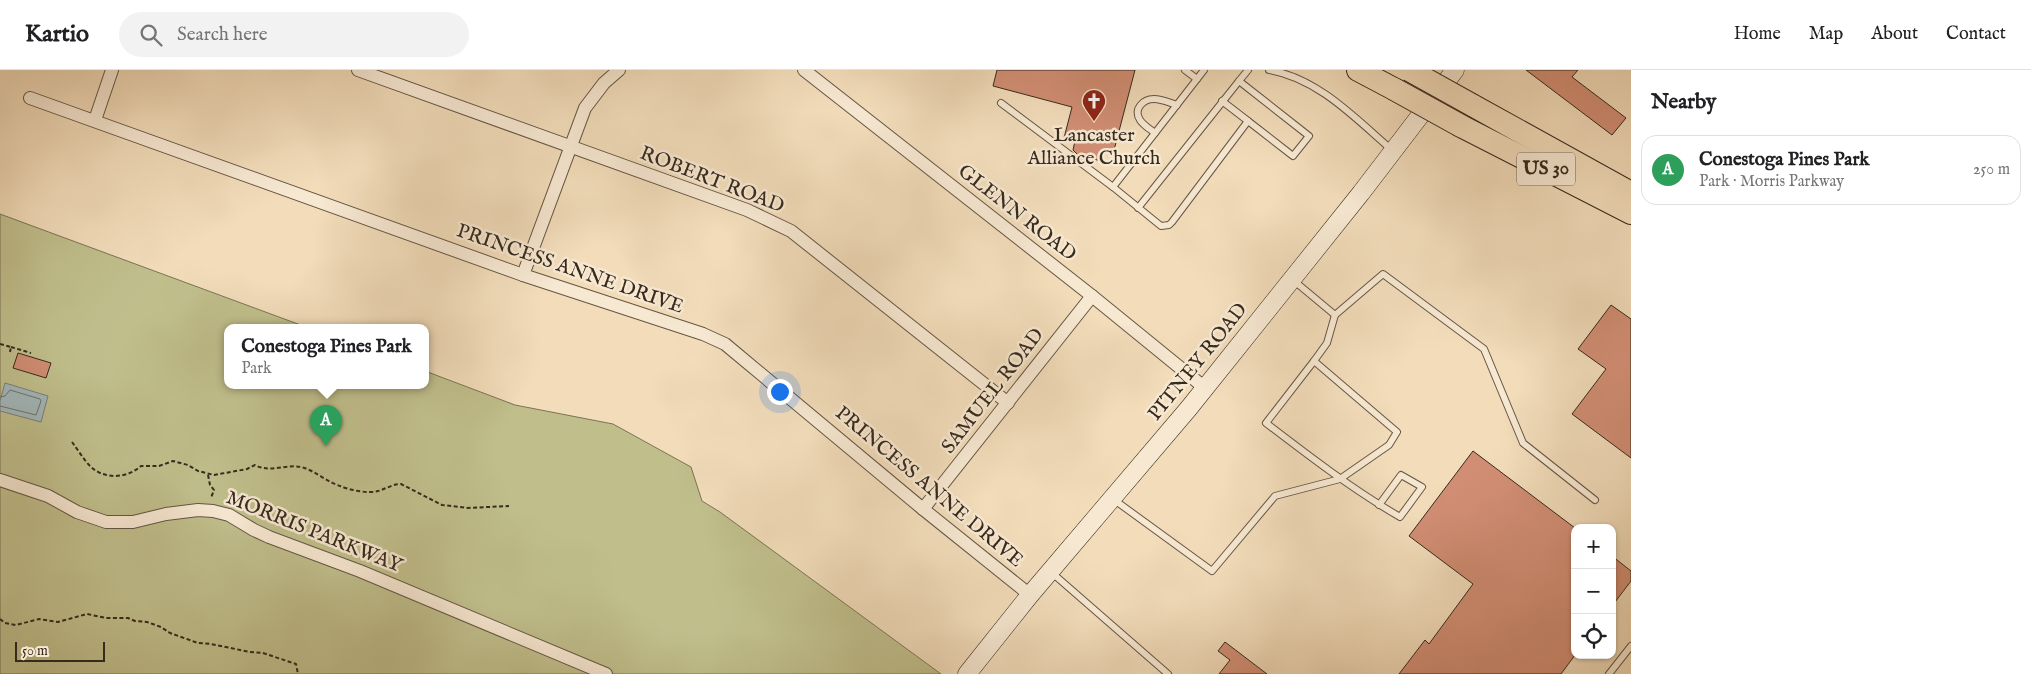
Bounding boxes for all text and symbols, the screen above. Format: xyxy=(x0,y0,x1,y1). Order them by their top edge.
search box xyxy=(119,12,469,57)
text: Kartio xyxy=(25,19,89,50)
icon: search xyxy=(137,21,165,49)
text: Search here xyxy=(177,23,268,47)
text: Home xyxy=(1734,23,1781,46)
text: Map xyxy=(1809,23,1843,46)
text: About xyxy=(1871,23,1918,46)
text: Contact xyxy=(1946,23,2006,46)
church icon: Lancaster Alliance Church xyxy=(1081,88,1107,122)
text: Nearby xyxy=(1651,89,1716,116)
place label: Lancaster Alliance Church xyxy=(1026,123,1161,171)
street label: ROBERT ROAD xyxy=(636,141,788,219)
text: Conestoga Pines Park xyxy=(1699,148,1870,172)
road number: US 30 xyxy=(1517,152,1575,186)
street label: GLENN ROAD xyxy=(953,159,1081,267)
text: A xyxy=(1663,160,1673,180)
text: 250 m xyxy=(1973,160,2010,180)
text: Park · Morris Parkway xyxy=(1699,172,1844,192)
street label: PRINCESS ANNE DRIVE xyxy=(453,218,687,320)
street label: PITNEY ROAD xyxy=(1143,298,1253,426)
street label: SAMUEL ROAD xyxy=(936,323,1050,459)
popup xyxy=(224,324,429,389)
text: Conestoga Pines Park xyxy=(241,335,412,359)
text: Park xyxy=(241,359,272,379)
your location xyxy=(767,379,793,405)
street label: PRINCESS ANNE DRIVE xyxy=(830,401,1028,573)
pin: A xyxy=(310,405,342,446)
street label: MORRIS PARKWAY xyxy=(222,485,407,579)
map controls xyxy=(1571,524,1616,659)
button: + xyxy=(1571,524,1616,569)
button: − xyxy=(1571,569,1616,614)
button: locate xyxy=(1571,614,1616,659)
scale bar xyxy=(15,639,105,662)
text: 50 m xyxy=(22,642,48,660)

